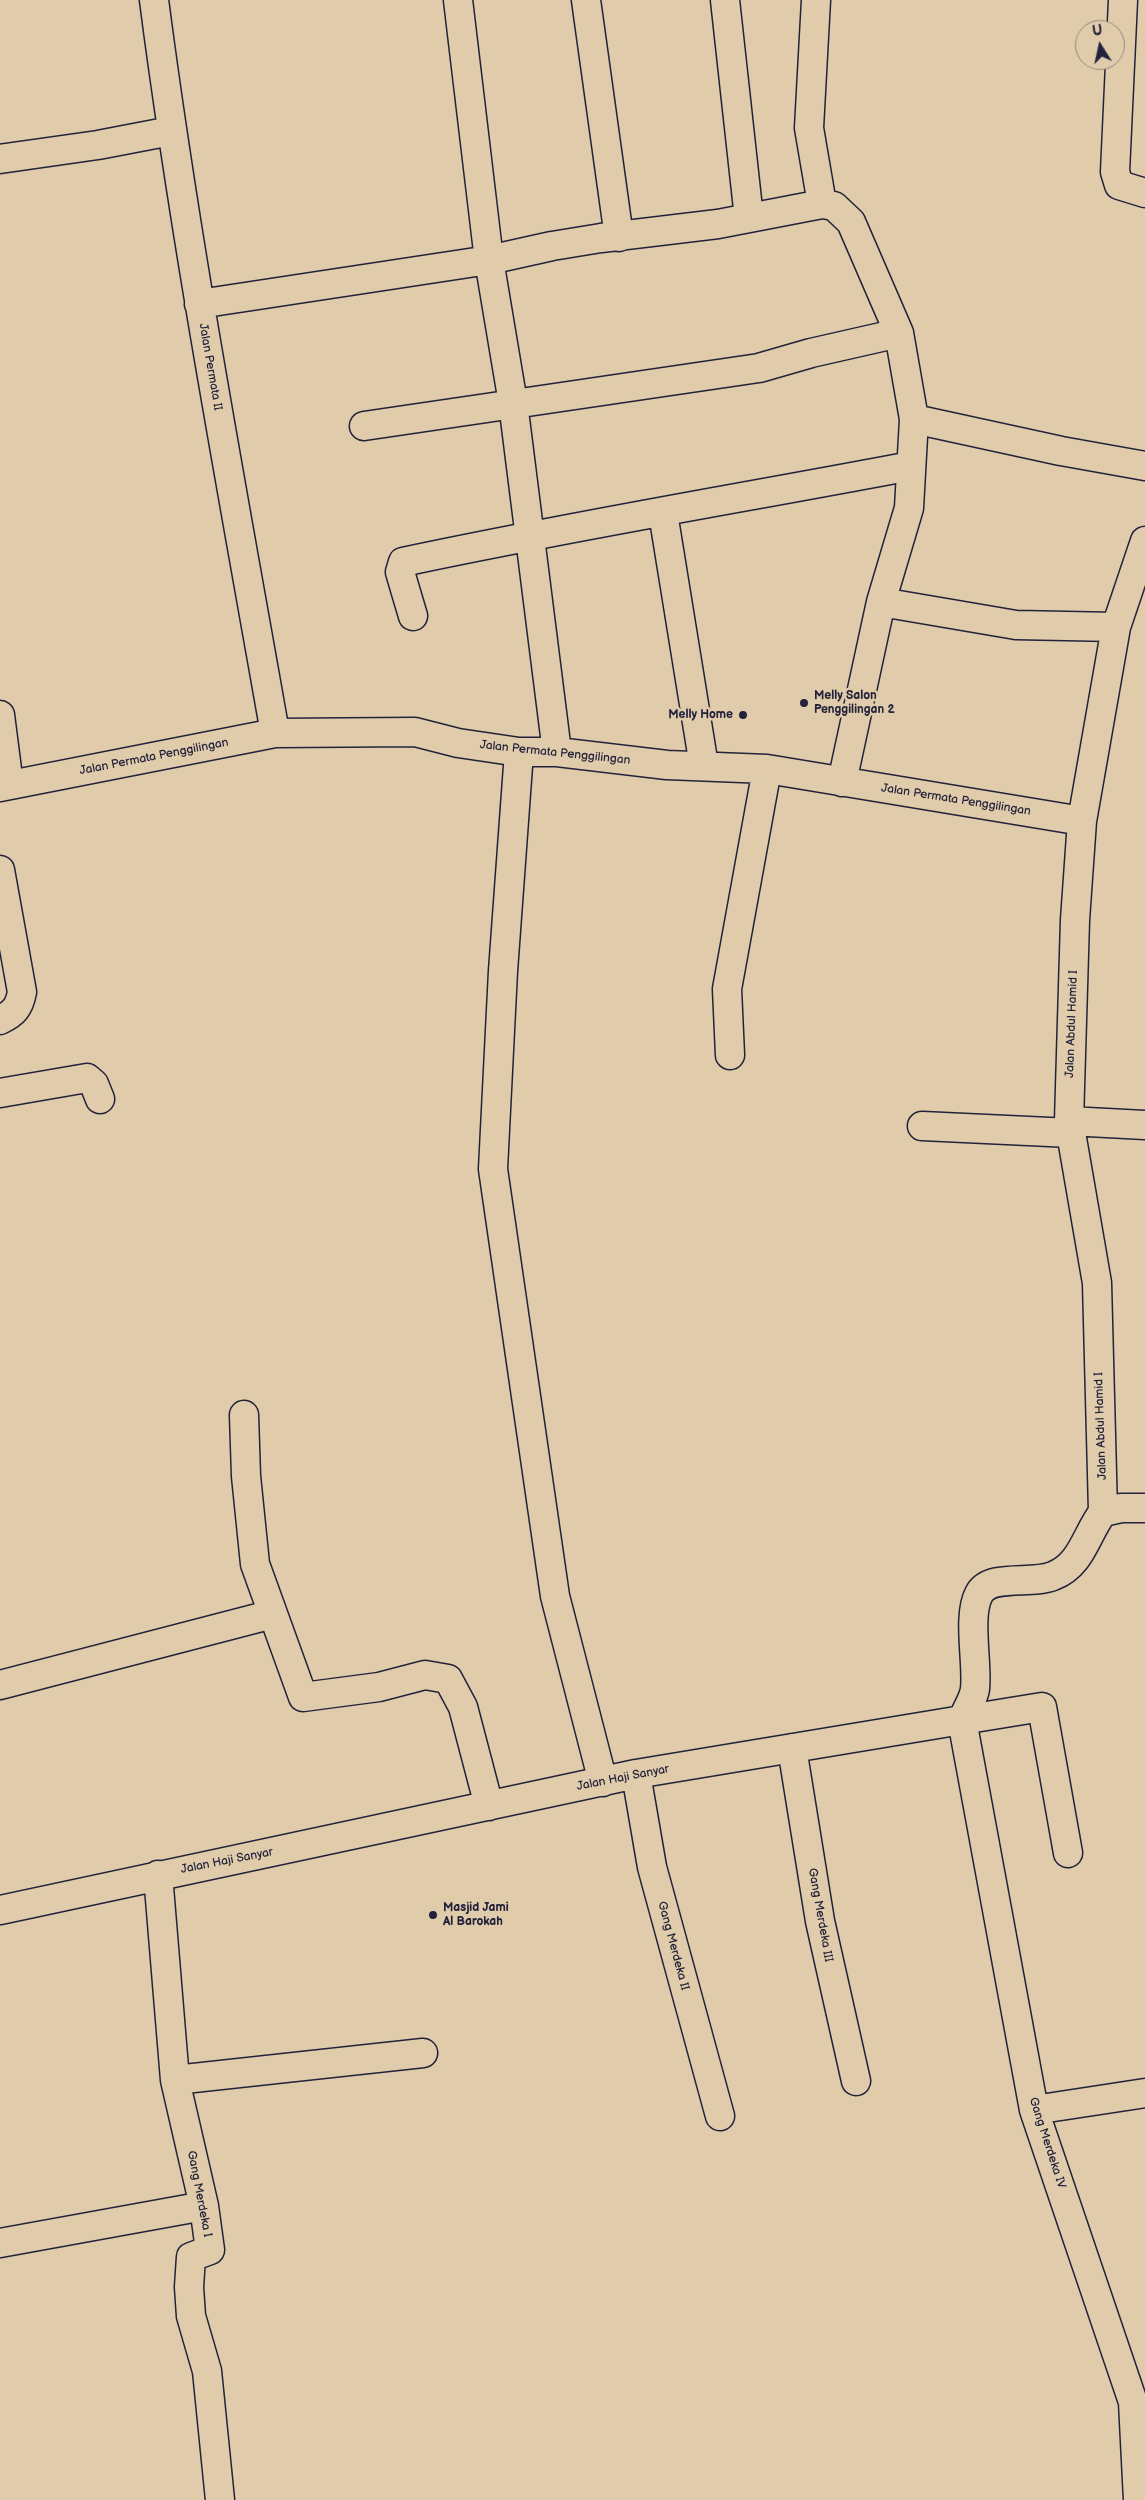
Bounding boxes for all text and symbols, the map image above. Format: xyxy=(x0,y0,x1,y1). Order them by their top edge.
north arrow xyxy=(1075,20,1125,70)
text: U xyxy=(1091,21,1104,40)
street label: Jalan Permata II xyxy=(195,322,225,412)
place label: Melly Salon Penggilingan 2 xyxy=(814,689,895,717)
marker: Melly Salon Penggilingan 2 xyxy=(798,697,810,709)
place label: Melly Home xyxy=(668,708,733,722)
marker: Melly Home xyxy=(737,709,749,721)
street label: Jalan Permata Penggilingan xyxy=(78,736,230,778)
street label: Jalan Permata Penggilingan xyxy=(479,738,631,768)
street label: Jalan Permata Penggilingan xyxy=(880,781,1032,819)
street label: Jalan Abdul Hamid I xyxy=(1063,970,1081,1078)
street label: Jalan Abdul Hamid I xyxy=(1092,1372,1110,1480)
street label: Jalan Haji Sanyar xyxy=(576,1762,670,1794)
street label: Jalan Haji Sanyar xyxy=(180,1845,274,1877)
street label: Gang Merdeka III xyxy=(805,1867,835,1963)
street label: Gang Merdeka II xyxy=(654,1900,692,1992)
place label: Masjid Jami Al Barokah xyxy=(443,1901,509,1929)
marker: Masjid Jami Al Barokah xyxy=(427,1909,439,1921)
street label: Gang Merdeka IV xyxy=(1025,2096,1069,2190)
street label: Gang Merdeka I xyxy=(184,2150,214,2238)

